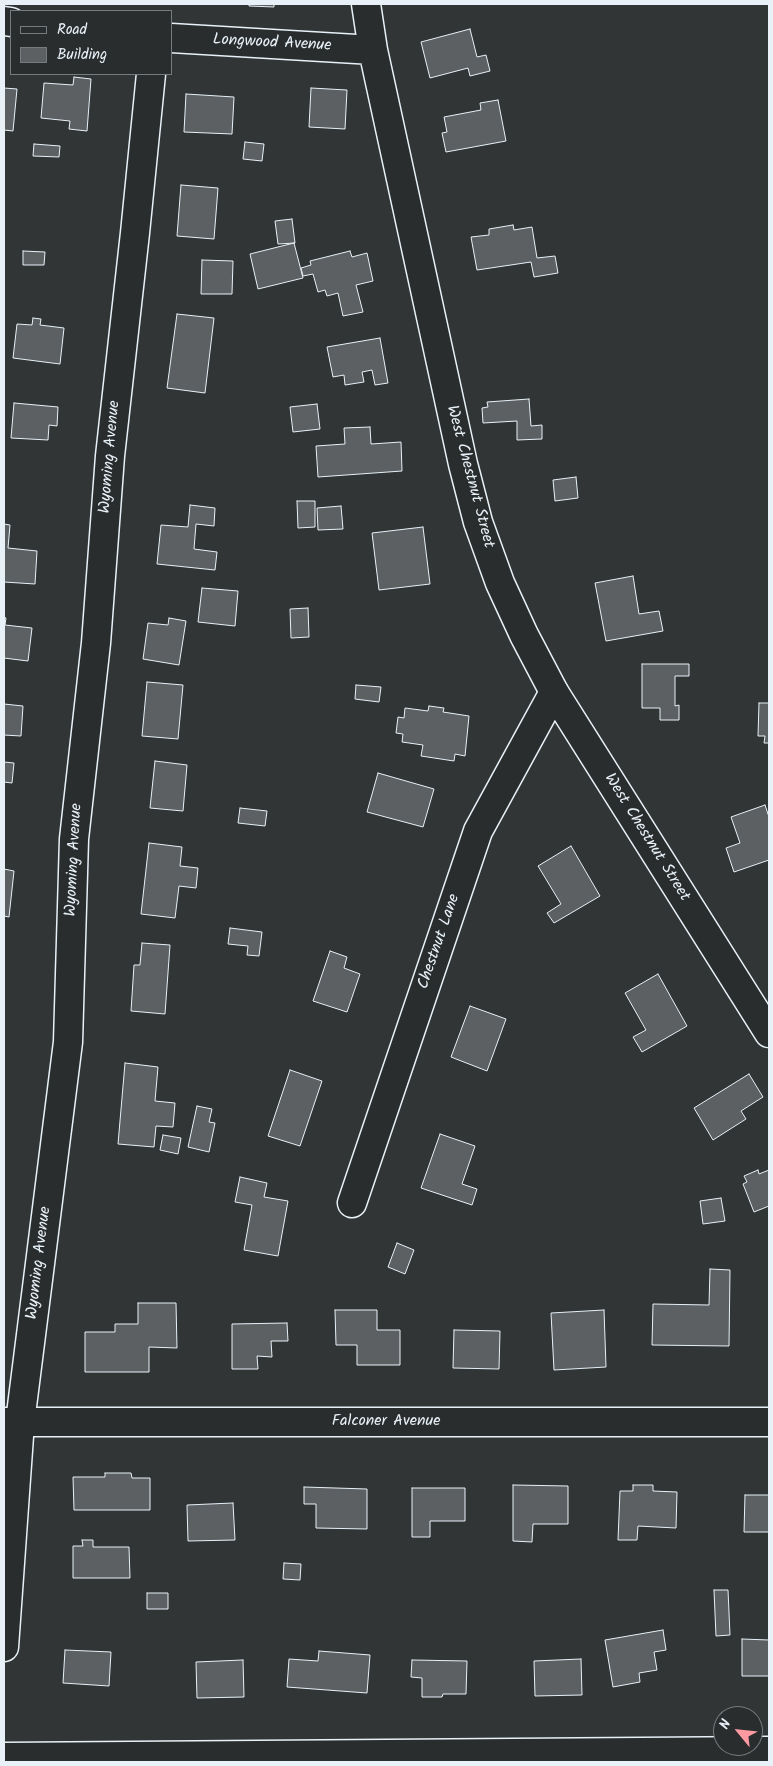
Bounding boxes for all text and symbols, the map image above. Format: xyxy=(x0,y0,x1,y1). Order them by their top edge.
legend xyxy=(10,10,172,75)
text: Road xyxy=(57,18,87,42)
street label: Longwood Avenue xyxy=(212,31,332,57)
text: Building xyxy=(57,43,107,67)
street label: Wyoming Avenue xyxy=(96,400,126,514)
street label: West Chestnut Street xyxy=(441,404,497,550)
street label: West Chestnut Street xyxy=(599,771,693,905)
street label: Wyoming Avenue xyxy=(62,803,88,917)
street label: Chestnut Lane xyxy=(415,892,465,992)
street label: Wyoming Avenue xyxy=(24,1206,56,1320)
street label: Falconer Avenue xyxy=(332,1412,440,1432)
north arrow xyxy=(713,1706,763,1756)
text: N xyxy=(714,1715,737,1733)

